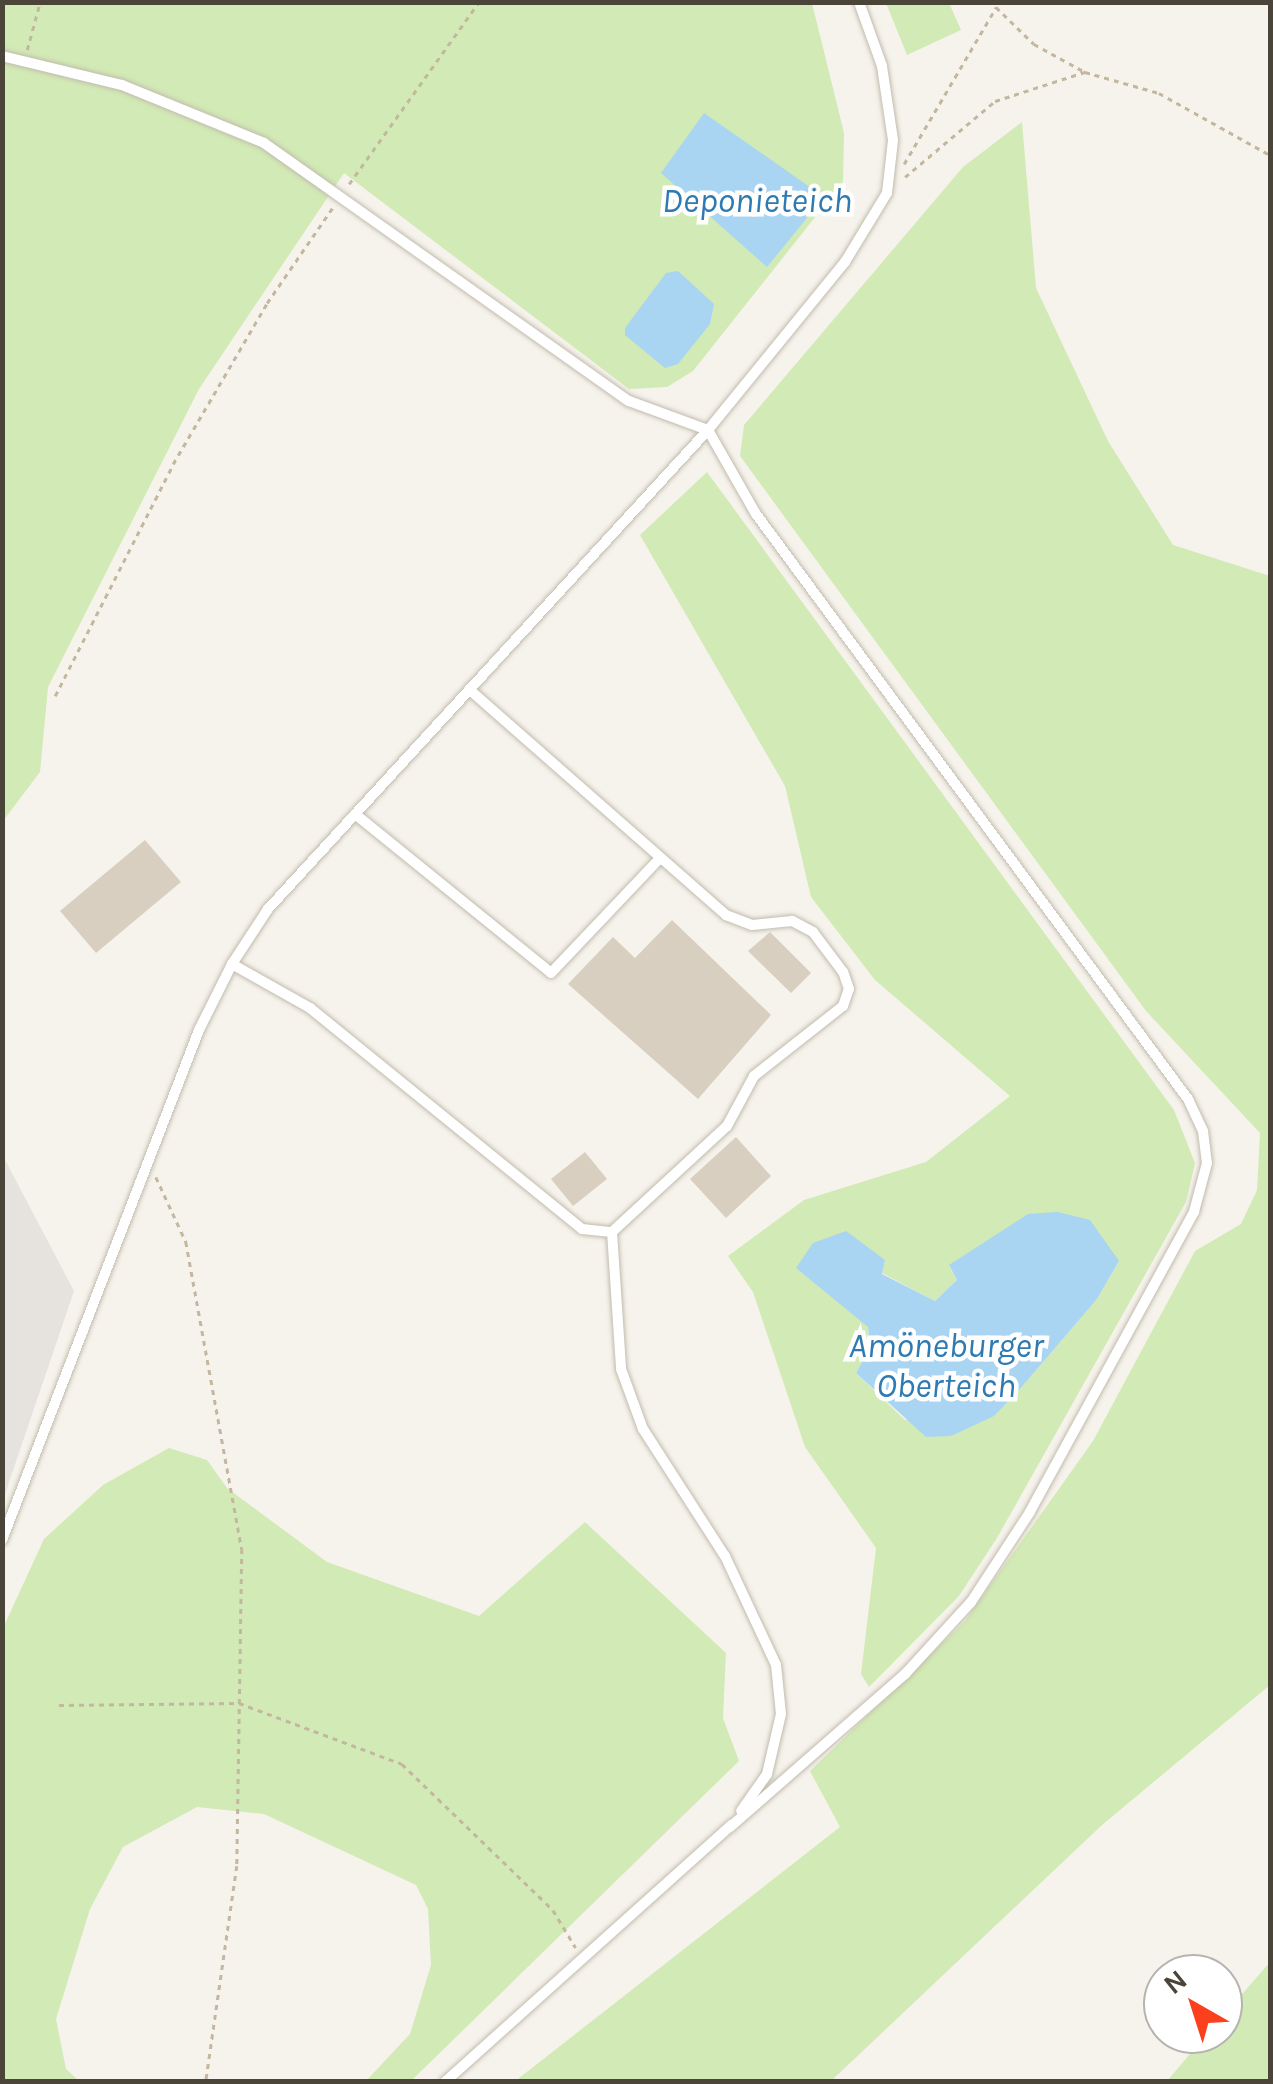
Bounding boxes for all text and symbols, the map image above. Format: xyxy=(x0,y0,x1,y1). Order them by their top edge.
water label: Deponieteich xyxy=(662,180,852,222)
water label: Amöneburger Oberteich xyxy=(849,1325,1043,1407)
north arrow xyxy=(1143,1954,1243,2054)
text: N xyxy=(1157,1963,1193,2001)

